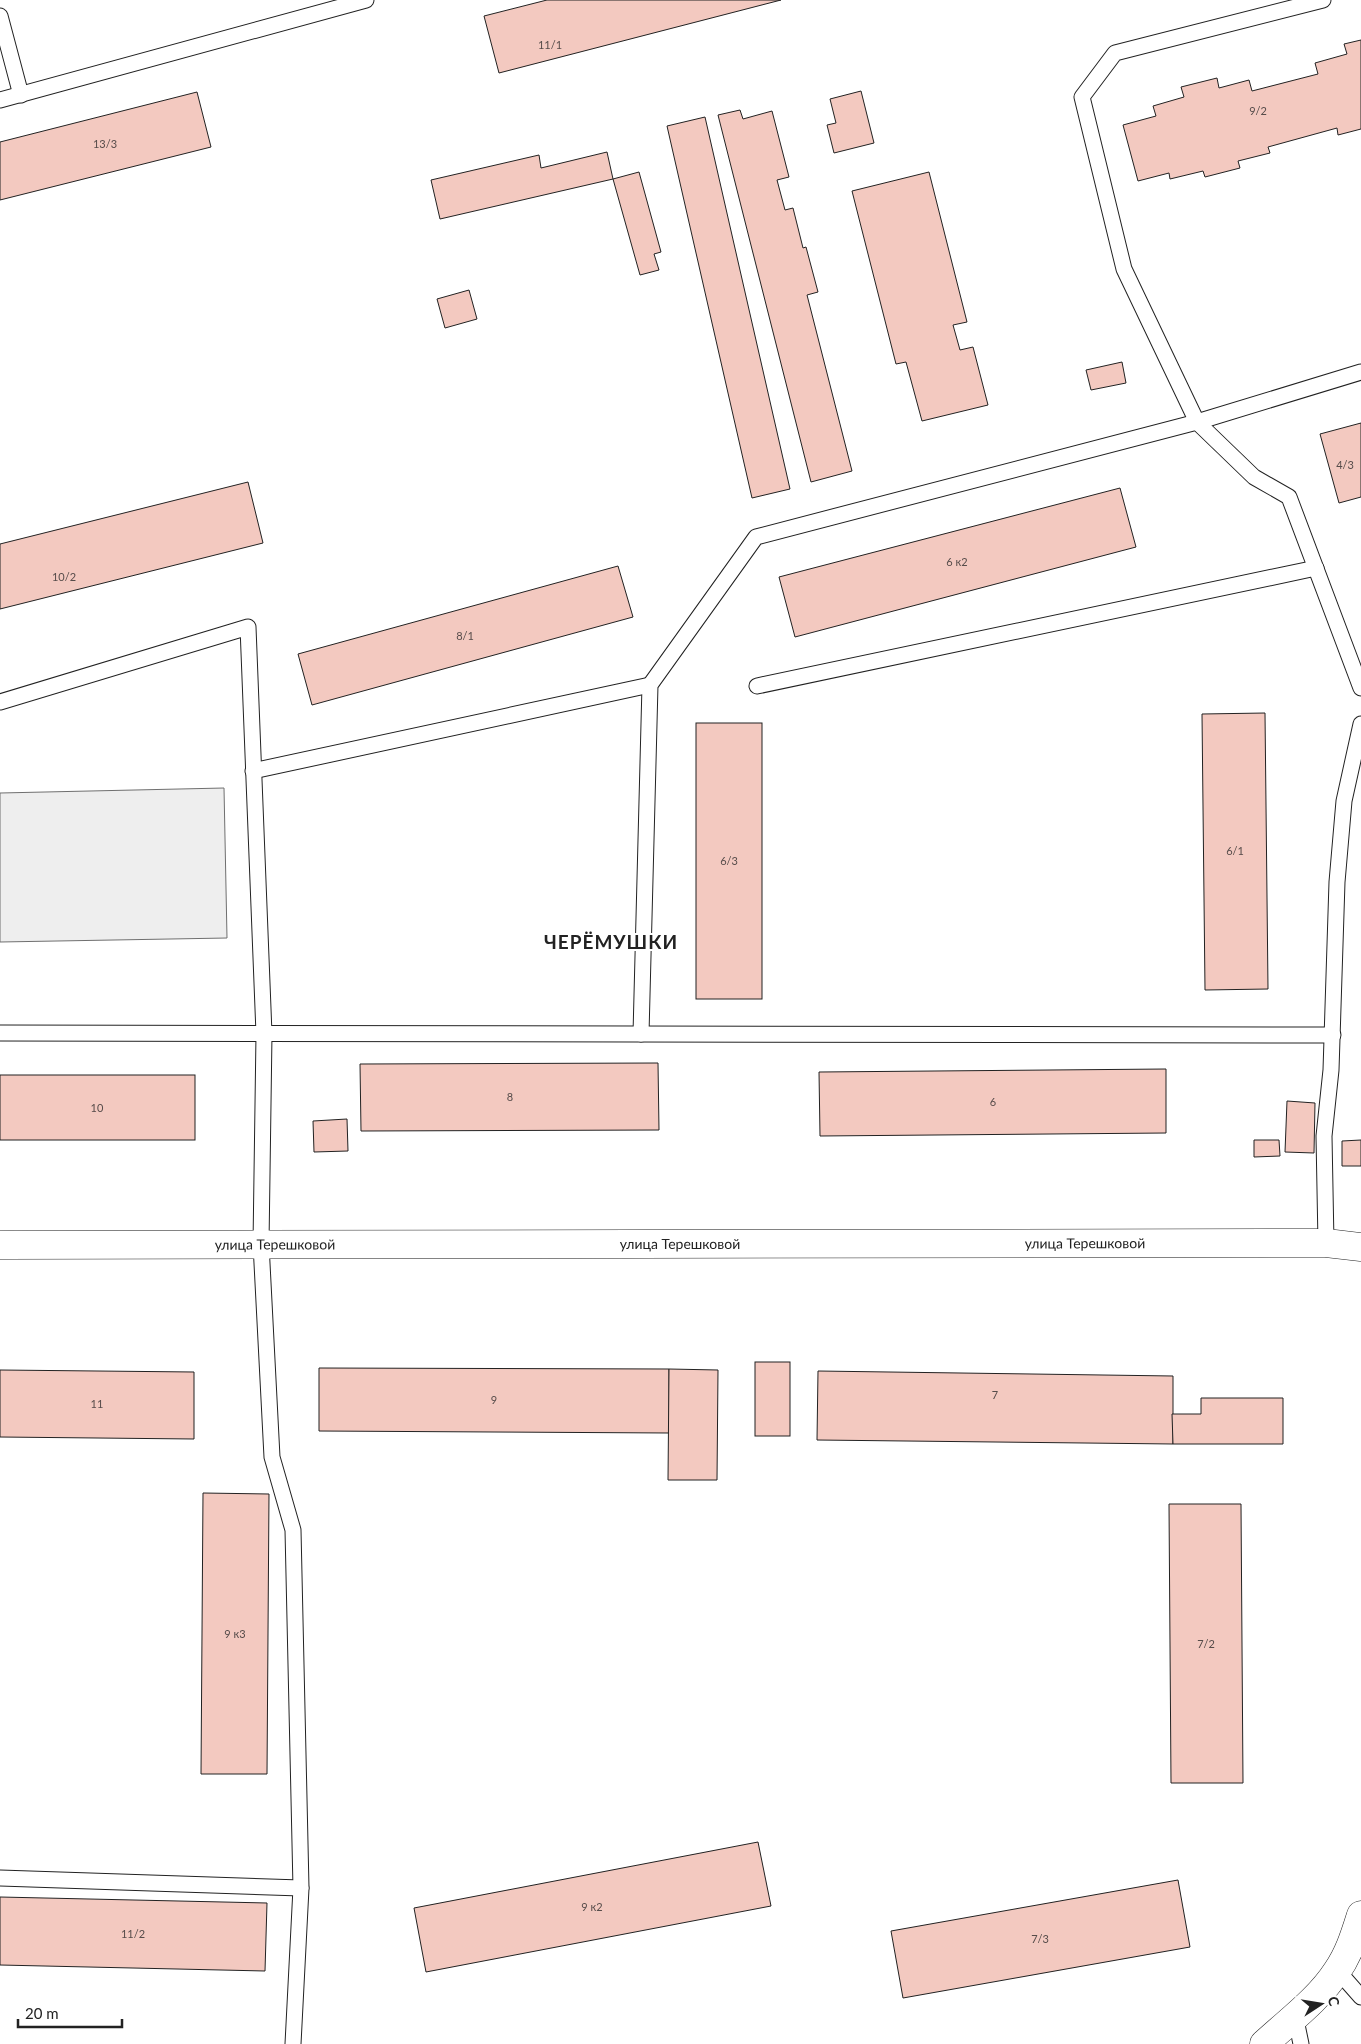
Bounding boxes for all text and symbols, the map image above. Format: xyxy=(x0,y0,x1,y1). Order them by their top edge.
house number: 11/1 xyxy=(538,38,562,51)
house number: 9/2 xyxy=(1249,104,1267,117)
house number: 13/3 xyxy=(93,137,117,150)
house number: 4/3 xyxy=(1336,458,1354,471)
house number: 6 к2 xyxy=(946,555,968,568)
house number: 10/2 xyxy=(52,570,76,583)
house number: 8/1 xyxy=(456,629,474,642)
house number: 6/1 xyxy=(1226,844,1244,857)
house number: 6/3 xyxy=(720,854,738,867)
district label: ЧЕРЁМУШКИ xyxy=(544,930,678,953)
house number: 8 xyxy=(507,1090,513,1103)
house number: 6 xyxy=(990,1095,996,1108)
house number: 10 xyxy=(91,1101,104,1114)
street label: улица Терешковой xyxy=(1025,1234,1145,1251)
street label: улица Терешковой xyxy=(215,1235,335,1253)
street label: улица Терешковой xyxy=(620,1235,740,1252)
house number: 7 xyxy=(992,1388,998,1401)
house number: 9 xyxy=(491,1393,497,1406)
house number: 11 xyxy=(91,1397,103,1410)
house number: 9 к3 xyxy=(224,1627,246,1640)
house number: 7/2 xyxy=(1197,1637,1215,1650)
house number: 9 к2 xyxy=(581,1900,603,1913)
house number: 11/2 xyxy=(121,1927,145,1940)
house number: 7/3 xyxy=(1031,1932,1049,1945)
north arrow xyxy=(1296,1979,1346,2029)
text: С xyxy=(1325,1995,1344,2008)
scale bar xyxy=(18,1996,121,2028)
text: 20 m xyxy=(25,2004,59,2022)

